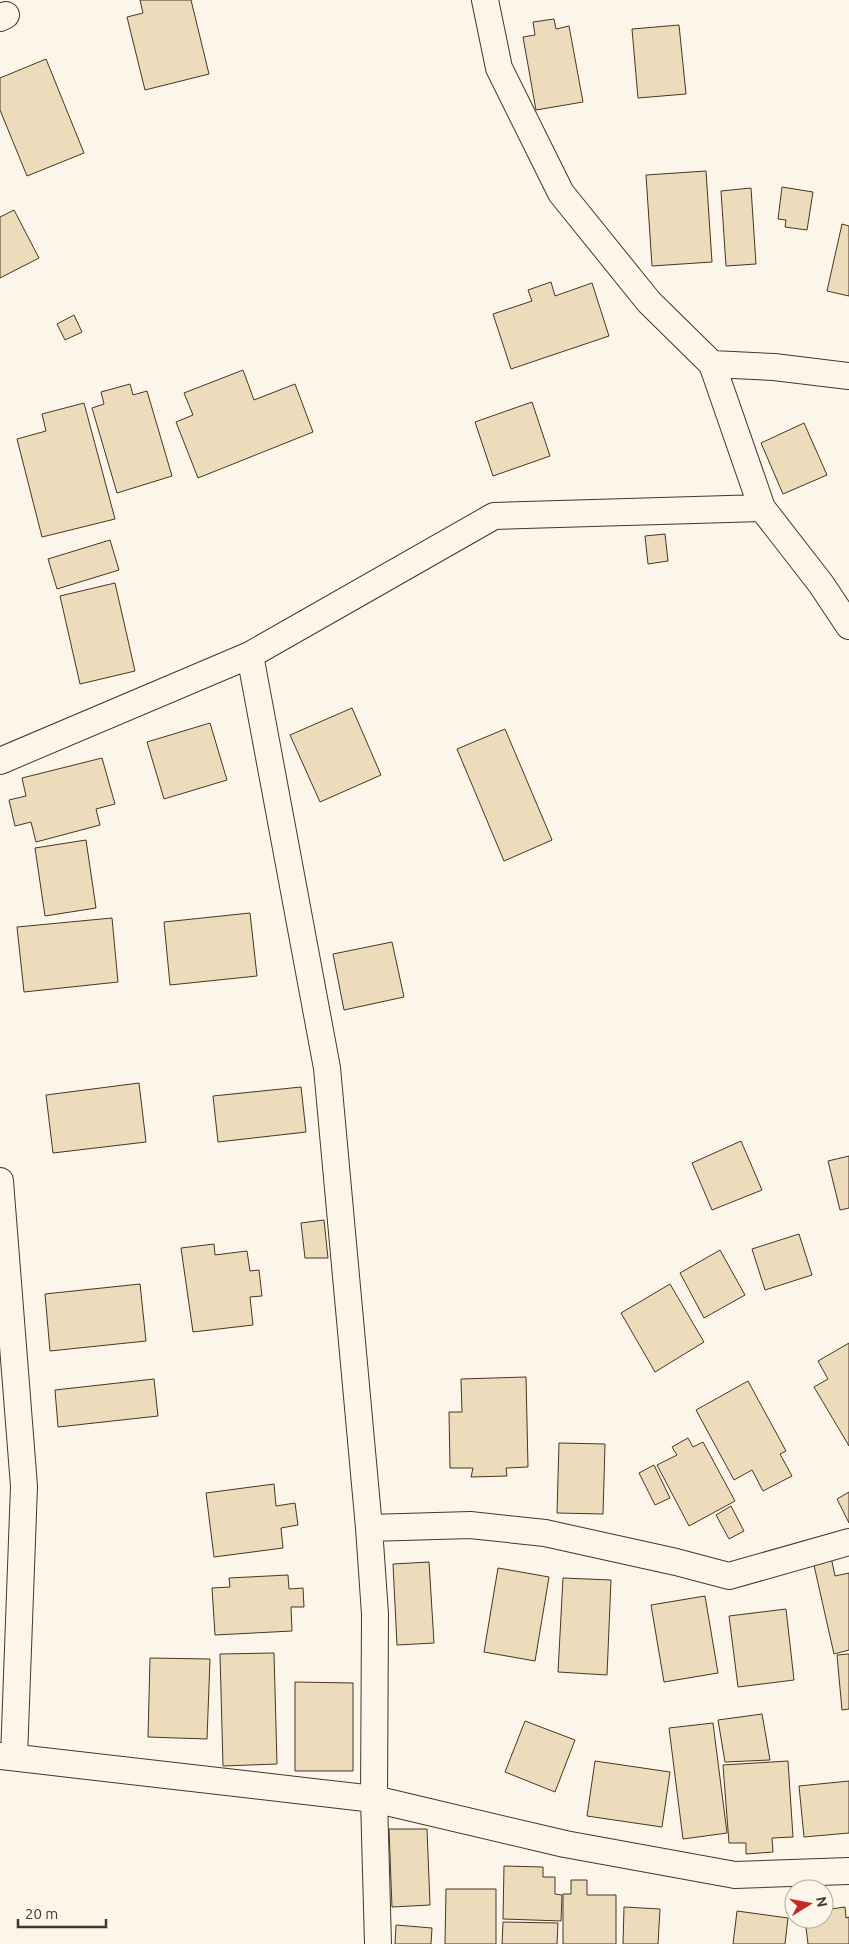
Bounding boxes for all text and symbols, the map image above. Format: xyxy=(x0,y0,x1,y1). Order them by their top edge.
north arrow xyxy=(784,1879,834,1929)
text: N xyxy=(813,1895,831,1908)
scale bar xyxy=(18,1896,105,1928)
text: 20 m xyxy=(25,1905,58,1922)

